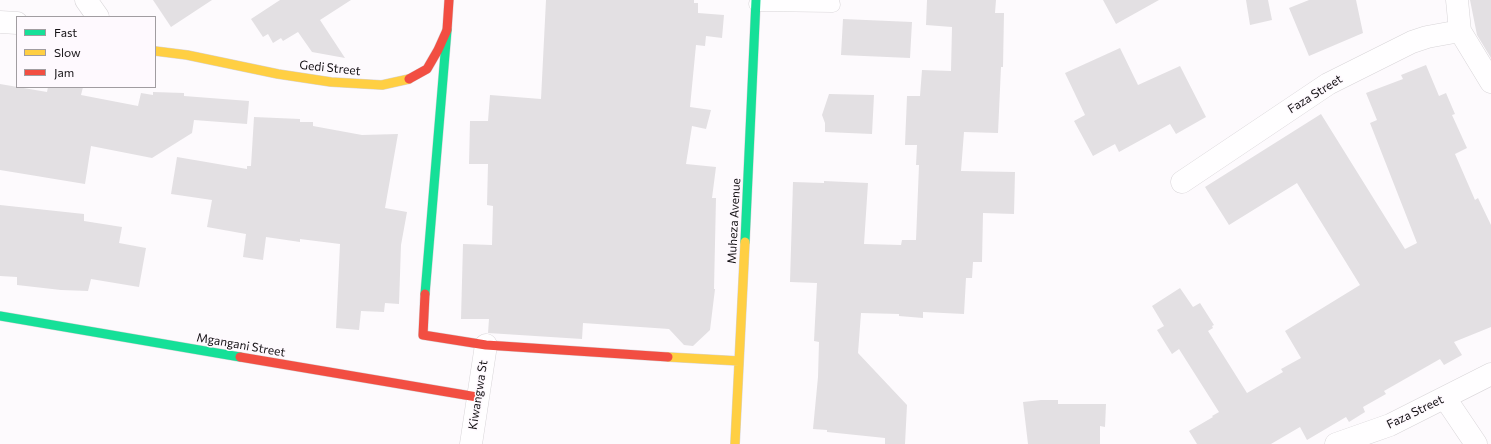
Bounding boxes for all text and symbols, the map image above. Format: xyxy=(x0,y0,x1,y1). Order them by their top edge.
legend xyxy=(16,16,156,88)
text: Fast xyxy=(54,25,77,39)
text: Slow xyxy=(54,45,81,59)
street label: Gedi Street xyxy=(299,58,361,78)
text: Jam xyxy=(54,65,74,79)
street label: Faza Street xyxy=(1285,72,1345,116)
street label: Muheza Avenue xyxy=(725,178,743,264)
street label: Mgangani Street xyxy=(196,330,286,360)
street label: Kiwangwa St xyxy=(465,359,491,431)
street label: Faza Street xyxy=(1384,392,1446,432)

